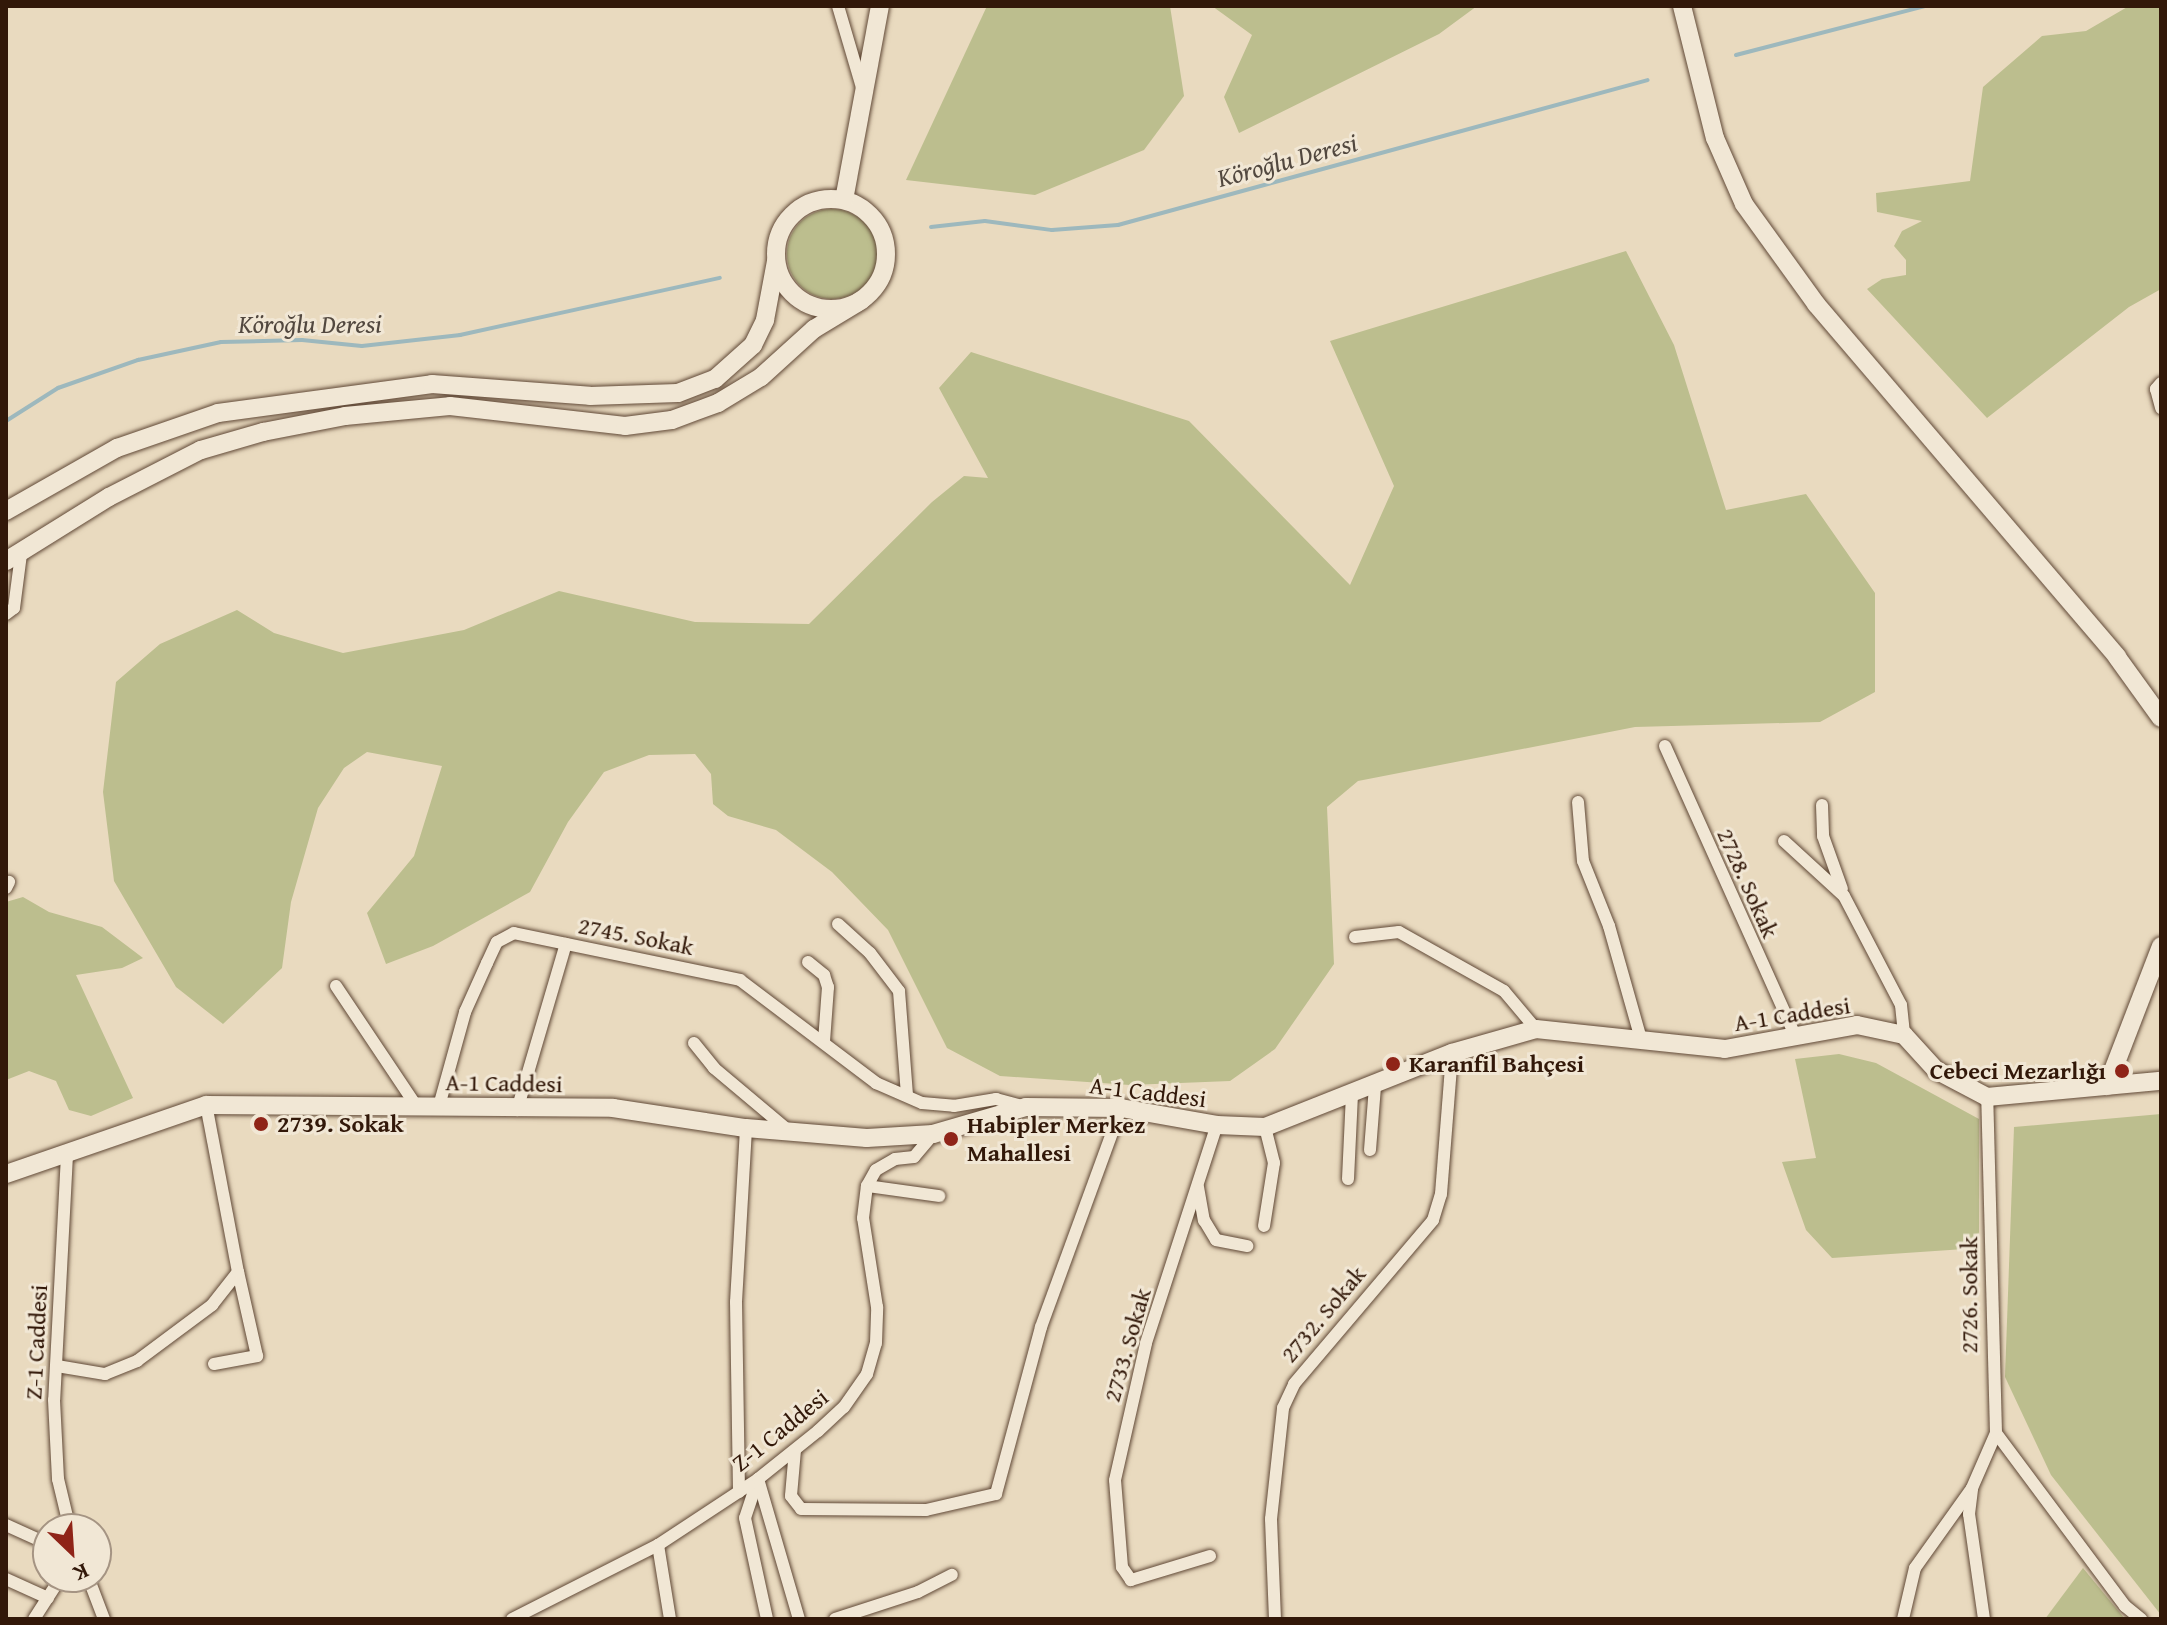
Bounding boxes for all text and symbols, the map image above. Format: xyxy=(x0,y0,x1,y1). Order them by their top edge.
water label: Köroğlu Deresi xyxy=(1214,126,1360,194)
water label: Köroğlu Deresi xyxy=(238,308,382,340)
street label: 2728. Sokak xyxy=(1711,824,1785,942)
street label: 2745. Sokak xyxy=(576,911,696,961)
street label: A-1 Caddesi xyxy=(1732,991,1852,1037)
place label: Karanfil Bahçesi xyxy=(1409,1050,1584,1078)
marker: Karanfil Bahçesi xyxy=(1384,1055,1402,1073)
place label: Cebeci Mezarlığı xyxy=(1930,1057,2106,1085)
marker: Cebeci Mezarlığı xyxy=(2113,1062,2131,1080)
street label: A-1 Caddesi xyxy=(445,1068,563,1098)
street label: A-1 Caddesi xyxy=(1088,1071,1208,1113)
place label: 2739. Sokak xyxy=(277,1110,404,1138)
place label: Habipler Merkez Mahallesi xyxy=(967,1111,1146,1167)
marker: 2739. Sokak xyxy=(252,1115,270,1133)
marker: Habipler Merkez Mahallesi xyxy=(942,1130,960,1148)
street label: 2726. Sokak xyxy=(1955,1236,1983,1354)
street label: 2732. Sokak xyxy=(1274,1260,1372,1368)
street label: Z-1 Caddesi xyxy=(19,1284,53,1400)
street label: 2733. Sokak xyxy=(1097,1285,1157,1405)
street label: Z-1 Caddesi xyxy=(726,1383,834,1477)
north arrow xyxy=(32,1513,112,1593)
text: K xyxy=(68,1555,94,1590)

